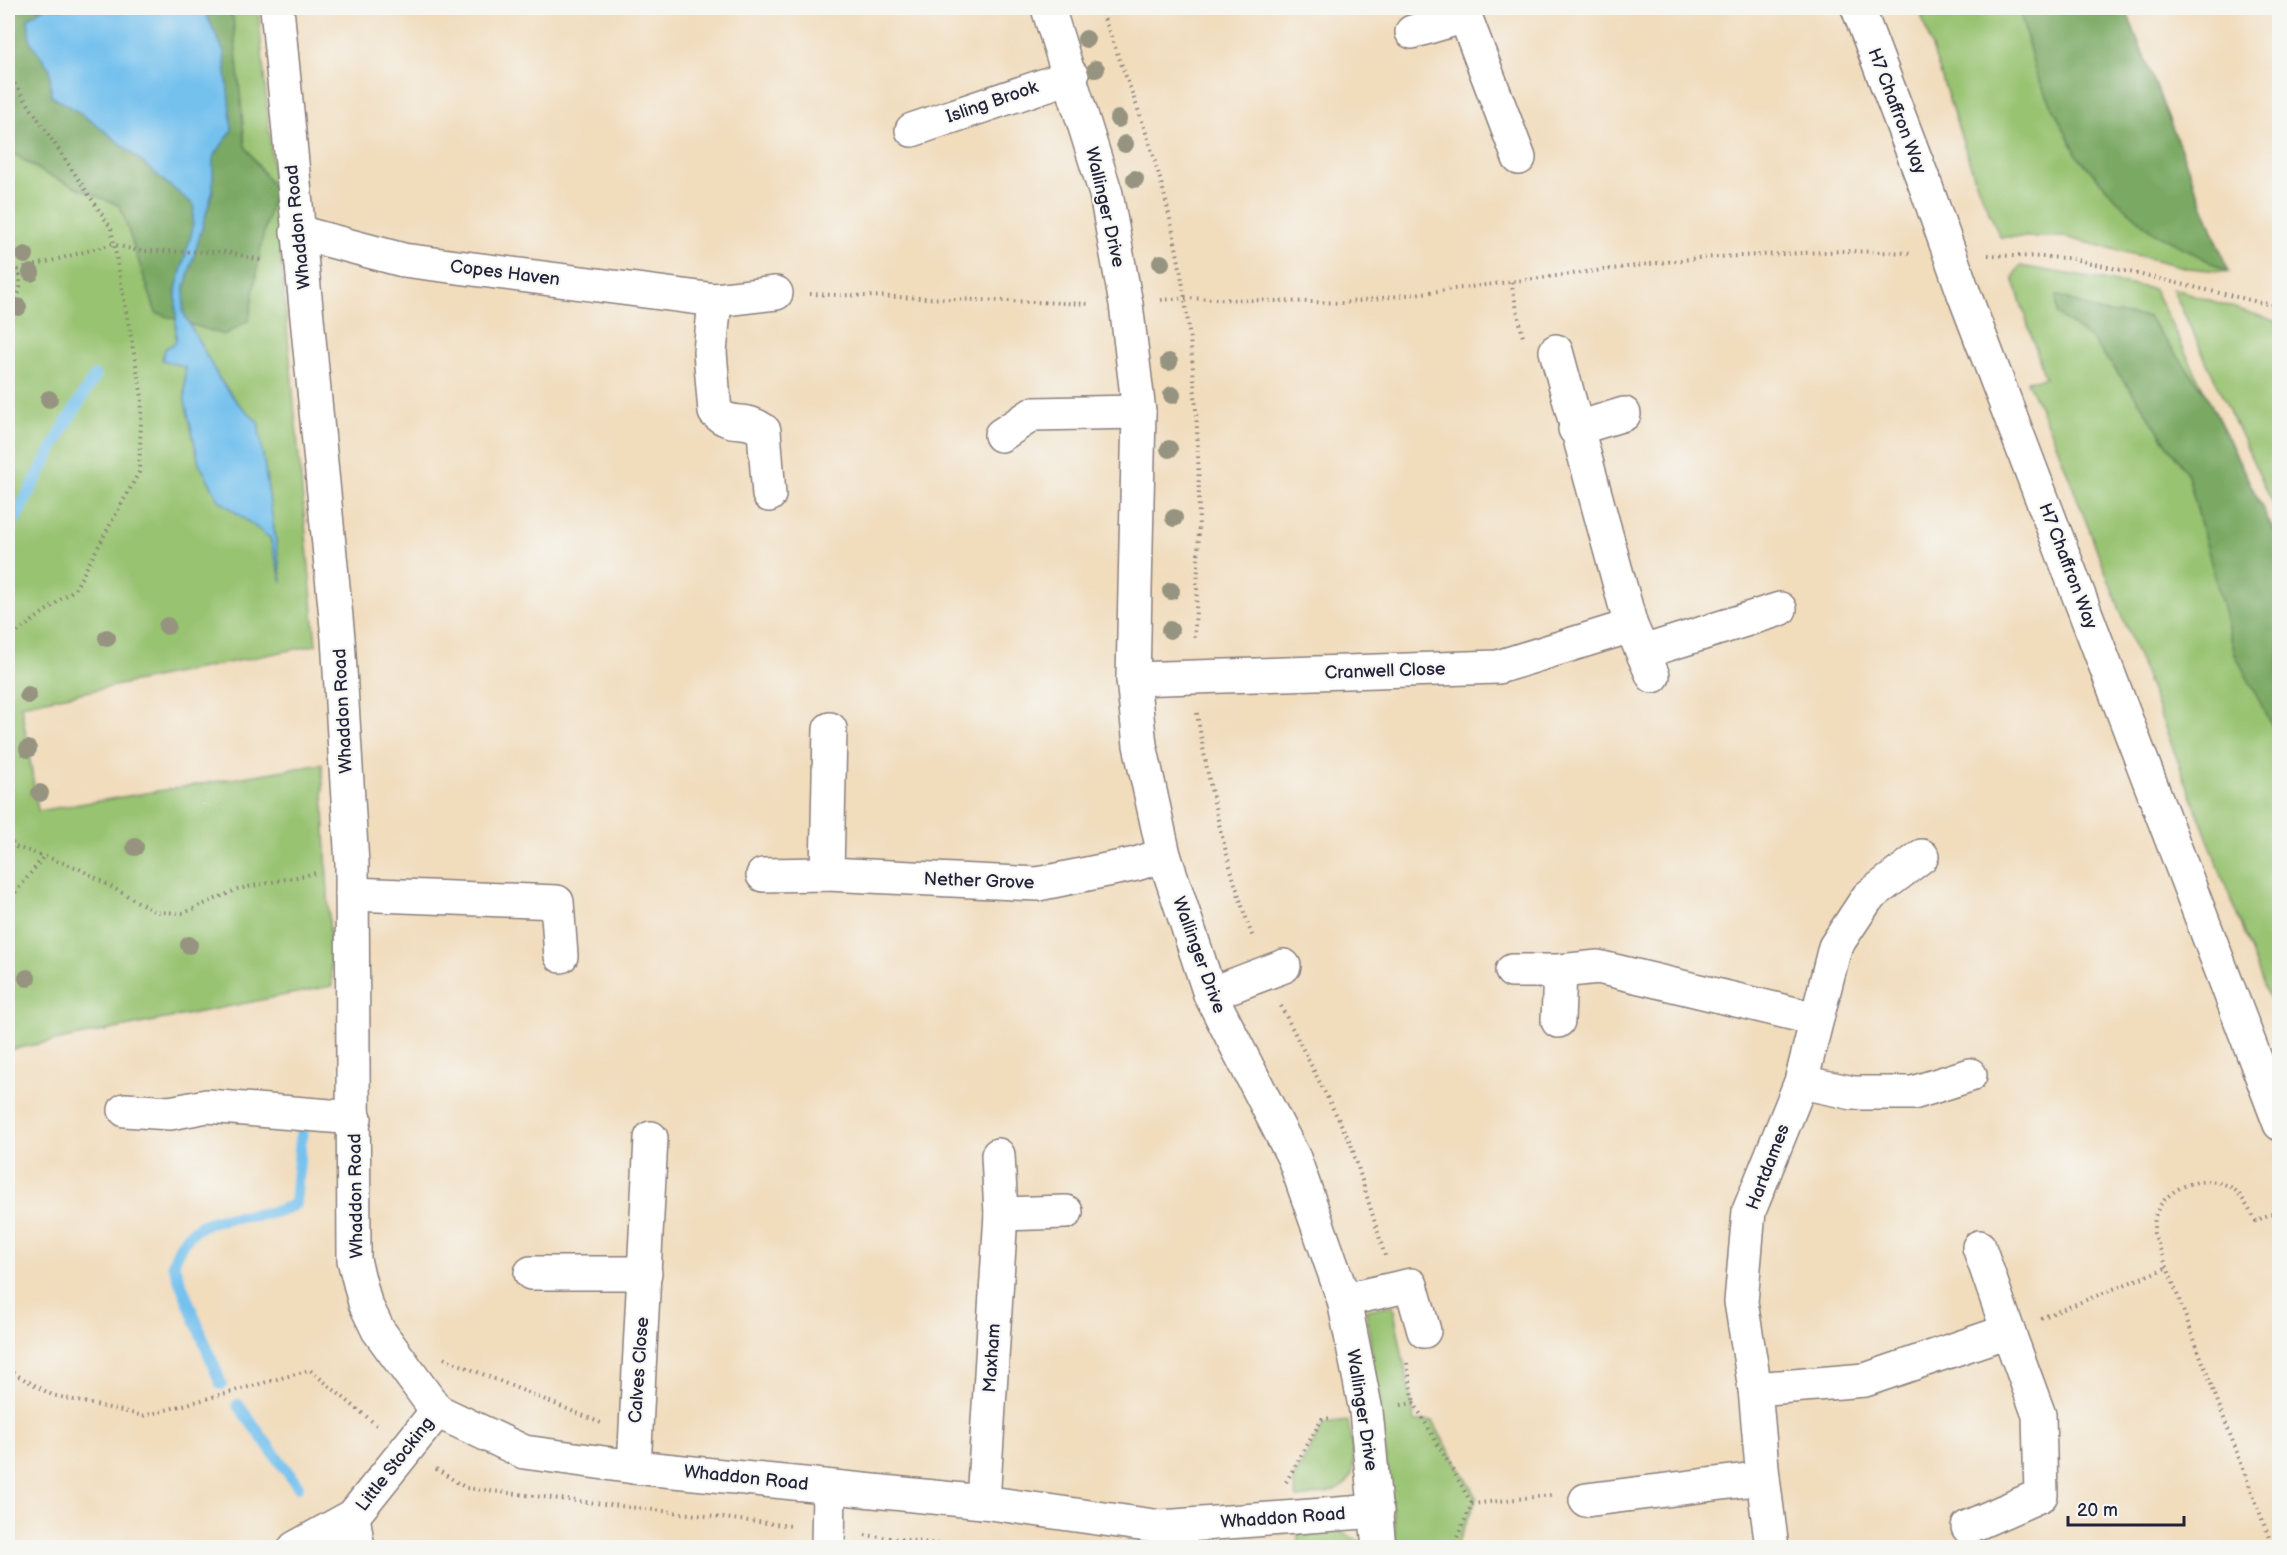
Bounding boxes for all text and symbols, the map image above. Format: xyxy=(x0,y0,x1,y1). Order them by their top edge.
street label: H7 Chaffron Way xyxy=(1863,45,1931,178)
street label: Isling Brook xyxy=(943,76,1041,128)
street label: Wallinger Drive xyxy=(1081,145,1129,269)
street label: Whaddon Road xyxy=(281,164,315,290)
street label: Copes Haven xyxy=(449,256,561,290)
street label: H7 Chaffron Way xyxy=(2034,500,2102,633)
street label: Whaddon Road xyxy=(329,648,357,774)
street label: Cranwell Close xyxy=(1324,658,1446,684)
street label: Nether Grove xyxy=(923,869,1035,893)
street label: Wallinger Drive xyxy=(1168,894,1230,1017)
street label: Hartdames xyxy=(1742,1121,1794,1213)
street label: Whaddon Road xyxy=(344,1133,368,1259)
street label: Calves Close xyxy=(625,1316,653,1424)
street label: Maxham xyxy=(979,1323,1005,1393)
street label: Wallinger Drive xyxy=(1342,1348,1382,1473)
street label: Little Stocking xyxy=(352,1413,438,1515)
street label: Whaddon Road xyxy=(683,1461,809,1495)
scale bar xyxy=(2068,1489,2184,1527)
text: 20 m xyxy=(2077,1500,2118,1521)
street label: Whaddon Road xyxy=(1220,1503,1346,1533)

